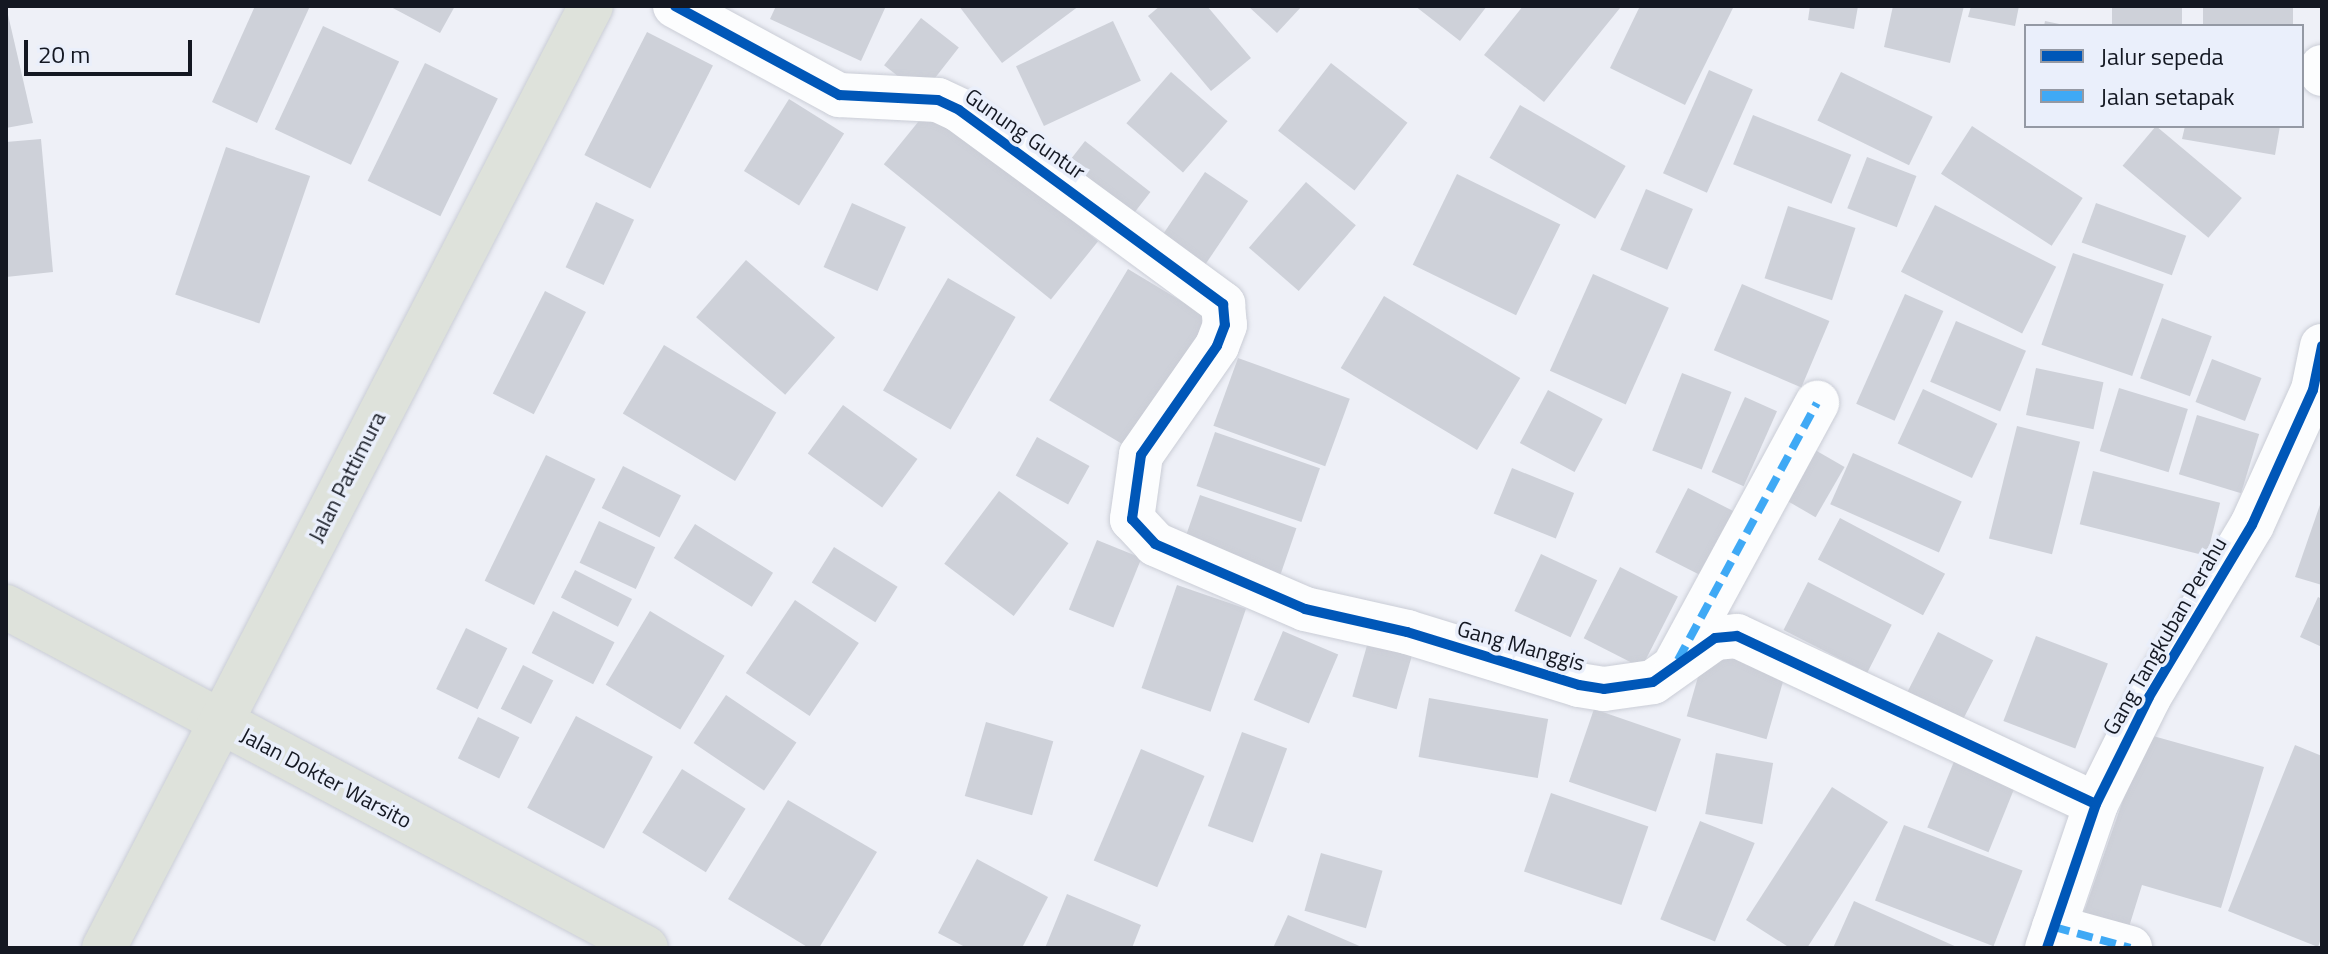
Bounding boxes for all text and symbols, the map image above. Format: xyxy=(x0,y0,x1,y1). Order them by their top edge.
scale bar xyxy=(28,24,196,74)
legend xyxy=(2024,24,2304,128)
text: 20 m xyxy=(38,36,90,72)
text: Jalur sepeda xyxy=(2100,38,2224,74)
text: Jalan setapak xyxy=(2100,78,2235,114)
street label: Gunung Guntur xyxy=(960,83,1090,185)
street label: Jalan Pattimura xyxy=(303,407,391,547)
street label: Gang Tangkuban Perahu xyxy=(2098,532,2232,740)
street label: Gang Manggis xyxy=(1454,615,1588,677)
street label: Jalan Dokter Warsito xyxy=(236,722,416,834)

